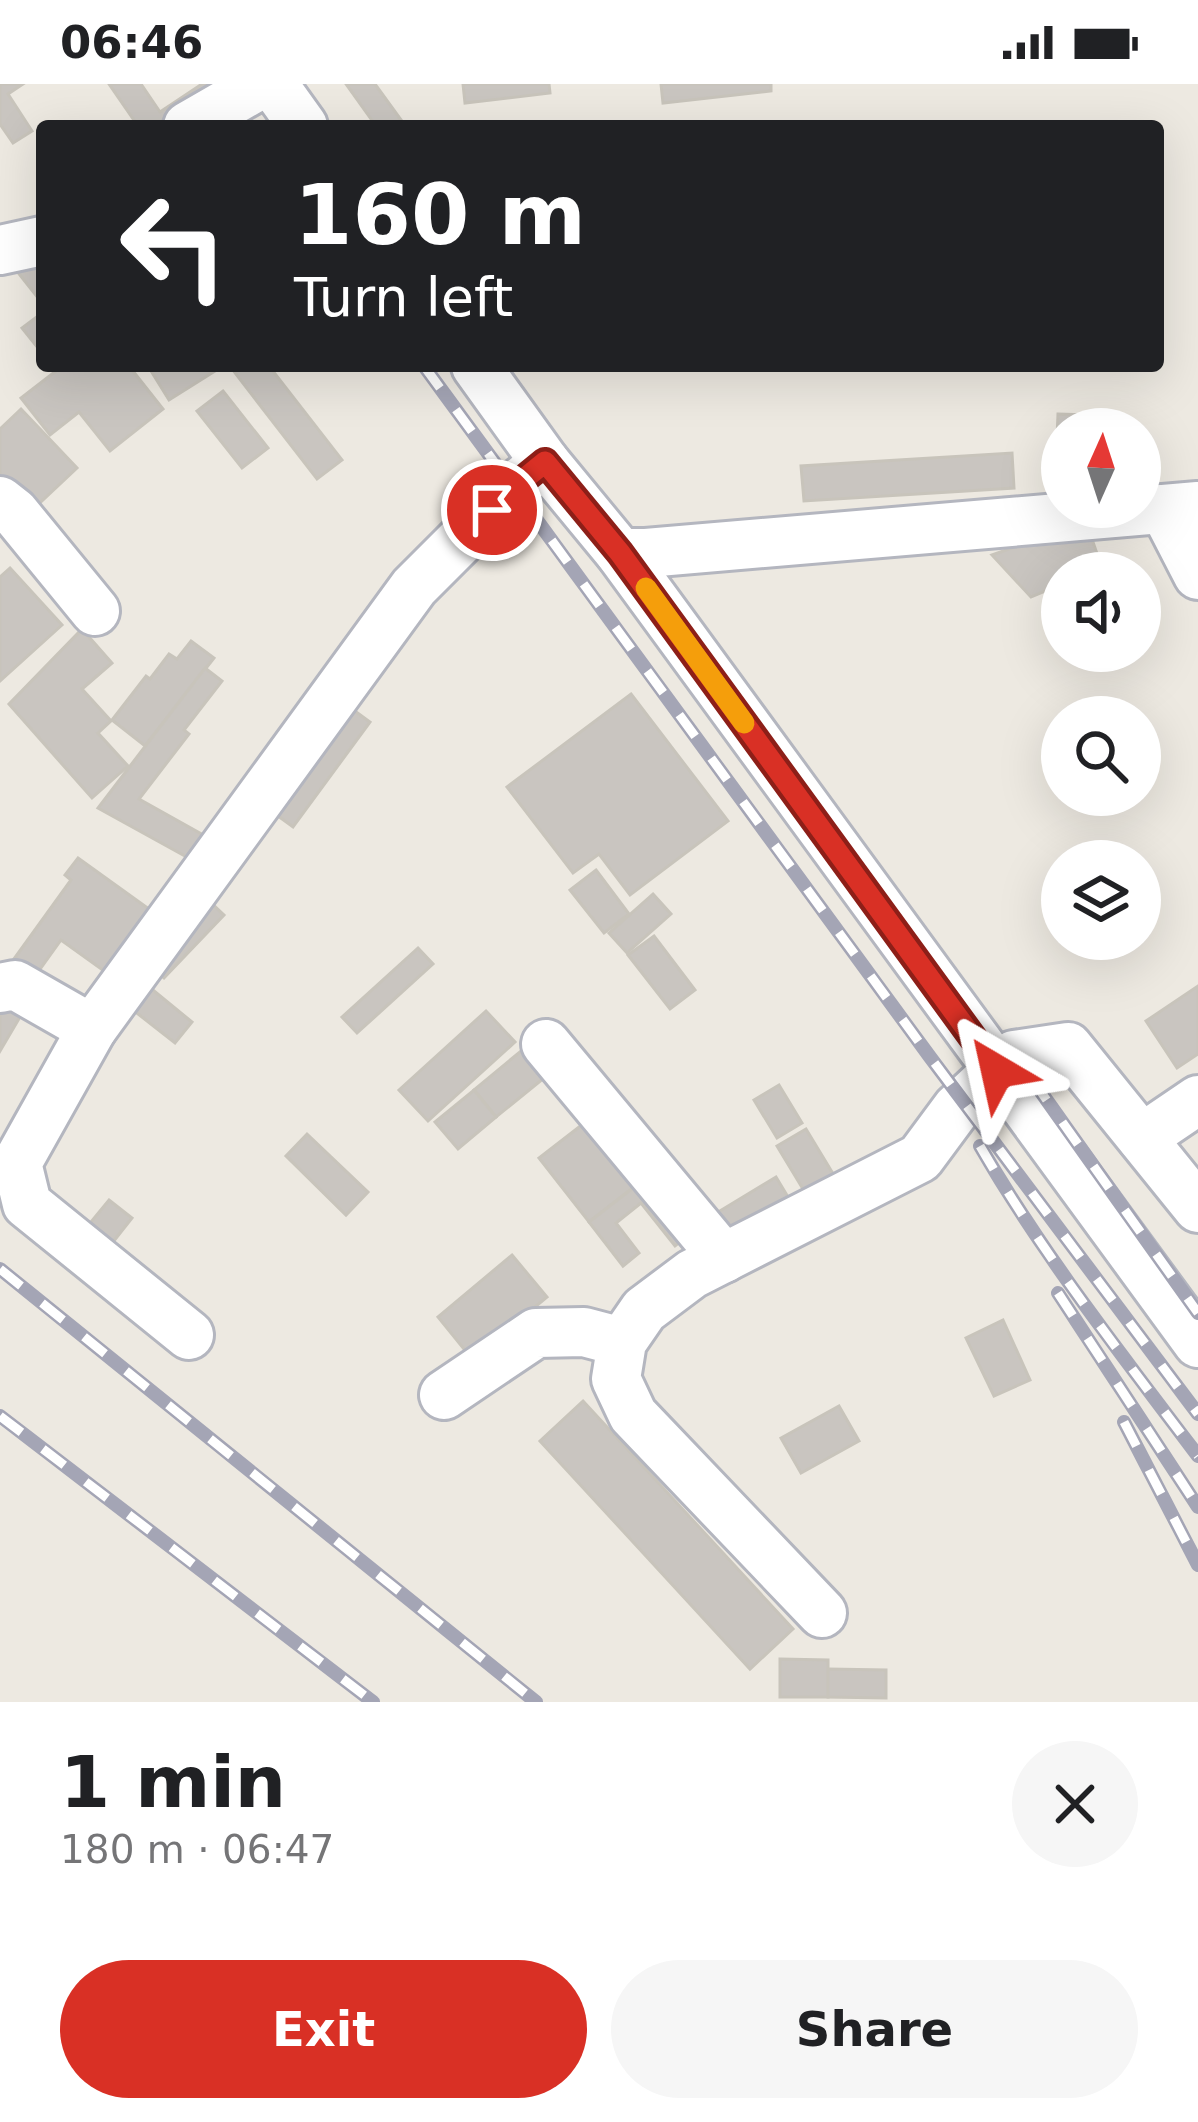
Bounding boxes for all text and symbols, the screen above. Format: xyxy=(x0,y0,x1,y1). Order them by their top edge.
text: 06:46 xyxy=(60,16,203,69)
text: 160 m xyxy=(294,166,586,264)
icon: left xyxy=(96,168,252,324)
text: Turn left xyxy=(294,266,513,329)
north arrow xyxy=(1041,408,1161,528)
map controls xyxy=(1041,408,1161,960)
pin xyxy=(441,459,543,561)
icon: arrive xyxy=(459,477,525,543)
button: sound xyxy=(1041,552,1161,672)
button: search xyxy=(1041,696,1161,816)
button: layers xyxy=(1041,840,1161,960)
position arrow xyxy=(934,1008,1060,1134)
text: 1 min xyxy=(60,1740,286,1824)
button: close xyxy=(1012,1741,1138,1867)
text: 180 m · 06:47 xyxy=(60,1827,334,1872)
button: Exit xyxy=(60,1960,587,2098)
button: Share xyxy=(611,1960,1138,2098)

